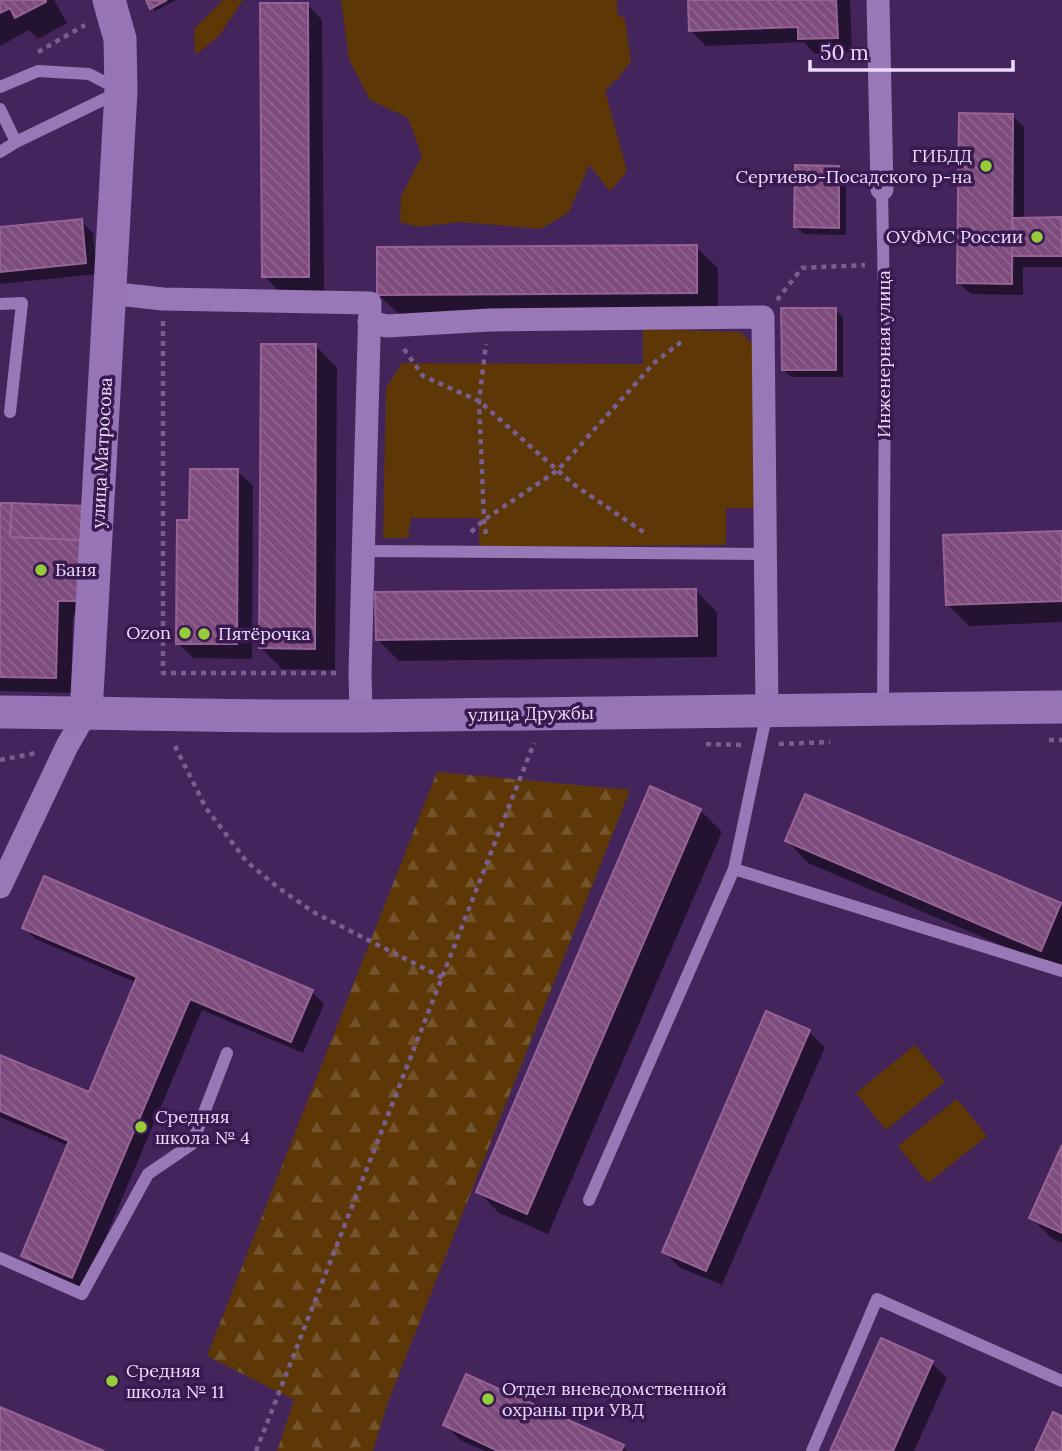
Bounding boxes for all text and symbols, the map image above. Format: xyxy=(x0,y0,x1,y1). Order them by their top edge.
scale bar xyxy=(810,28,1013,72)
text: 50 m xyxy=(820,39,869,66)
place label: ГИБДД Сергиево-Посадского р-на xyxy=(735,144,972,188)
marker: ГИБДД Сергиево-Посадского р-на xyxy=(978,158,994,174)
place label: ОУФМС России xyxy=(886,225,1023,248)
marker: ОУФМС России xyxy=(1029,229,1045,245)
street label: Инженерная улица xyxy=(872,270,895,438)
street label: улица Матросова xyxy=(86,377,117,529)
place label: Баня xyxy=(55,558,96,581)
marker: Баня xyxy=(33,562,49,578)
place label: Ozon xyxy=(126,621,171,644)
place label: Пятёрочка xyxy=(218,622,310,645)
marker: Ozon xyxy=(177,625,193,641)
marker: Пятёрочка xyxy=(196,626,212,642)
street label: улица Дружбы xyxy=(468,701,594,726)
place label: Средняя школа № 4 xyxy=(155,1105,250,1149)
marker: Средняя школа № 4 xyxy=(133,1119,149,1135)
place label: Средняя школа № 11 xyxy=(126,1359,224,1403)
marker: Средняя школа № 11 xyxy=(104,1373,120,1389)
place label: Отдел вневедомственной охраны при УВД xyxy=(502,1377,727,1421)
marker: Отдел вневедомственной охраны при УВД xyxy=(480,1391,496,1407)

